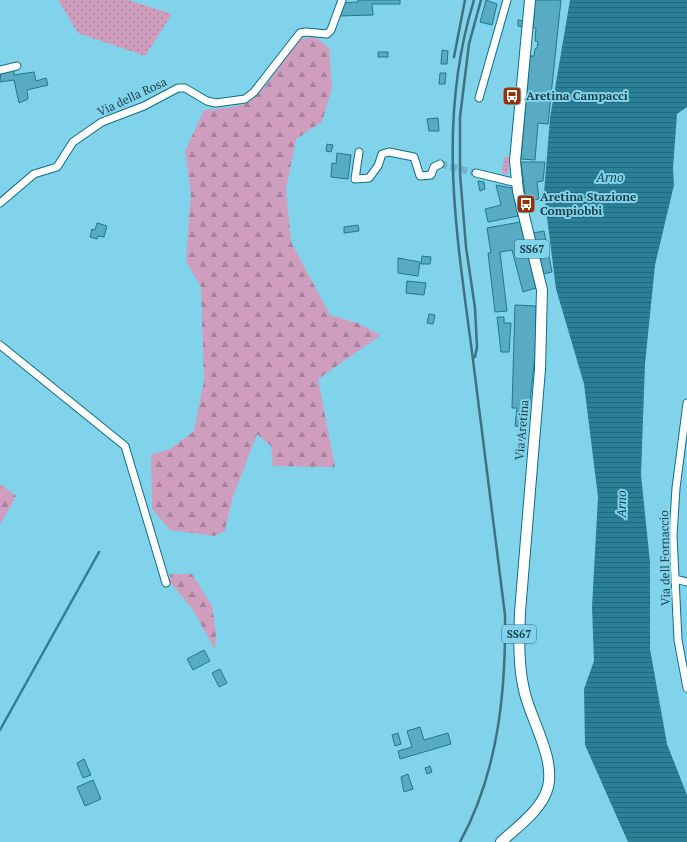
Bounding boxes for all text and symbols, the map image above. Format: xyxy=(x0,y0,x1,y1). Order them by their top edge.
street label: Via della Rosa xyxy=(95,74,169,119)
bus stop icon: Aretina Campacci xyxy=(501,85,523,107)
place label: Aretina Campacci xyxy=(526,88,628,103)
water label: Arno xyxy=(595,168,624,186)
place label: Aretina Stazione Compiobbi xyxy=(540,189,637,218)
bus stop icon: Aretina Stazione Compiobbi xyxy=(515,193,537,215)
road number: SS67 xyxy=(515,240,549,258)
street label: Via Aretina xyxy=(511,399,532,461)
water label: Arno xyxy=(612,490,630,519)
street label: Via dell Fornaccio xyxy=(656,510,673,606)
road number: SS67 xyxy=(502,625,536,643)

